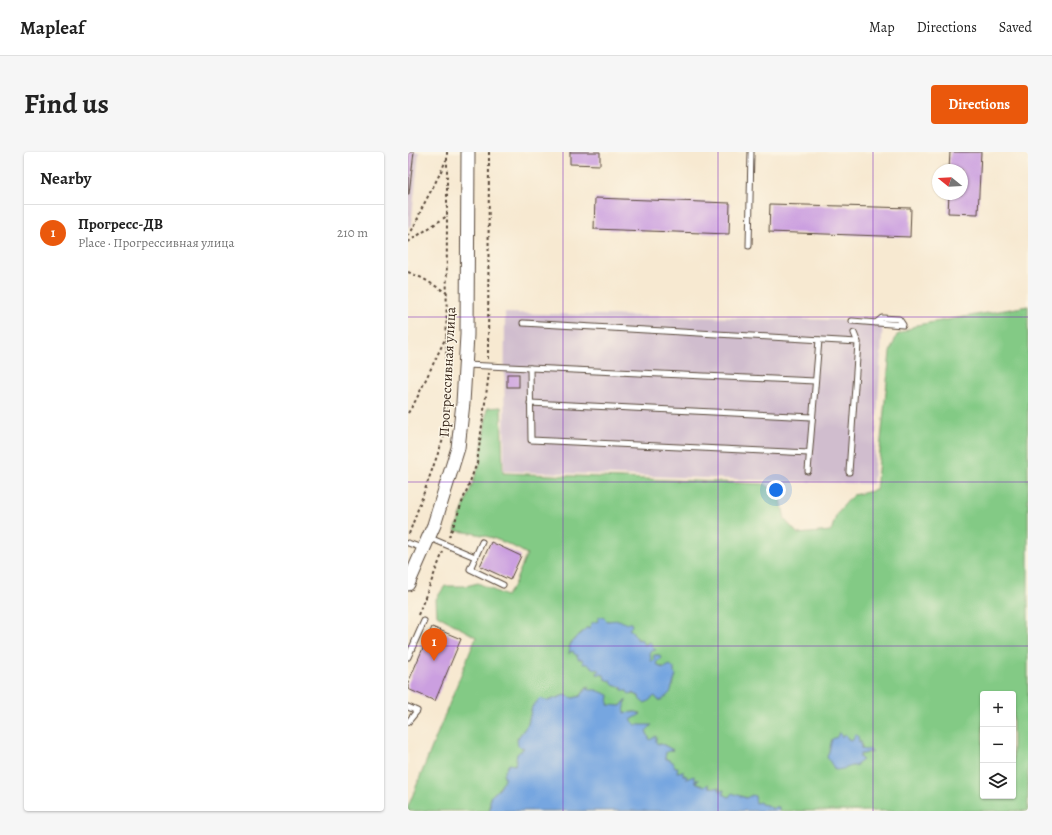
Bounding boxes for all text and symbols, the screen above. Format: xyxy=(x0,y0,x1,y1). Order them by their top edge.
text: Mapleaf xyxy=(20,15,85,41)
text: Map xyxy=(869,18,895,37)
text: Directions xyxy=(917,18,977,37)
text: Saved xyxy=(999,18,1032,37)
text: Find us xyxy=(24,85,109,123)
button: Directions xyxy=(931,85,1028,124)
north arrow xyxy=(932,164,968,200)
text: Nearby xyxy=(40,167,91,190)
text: Прогресс-ДВ xyxy=(78,214,163,234)
text: 1 xyxy=(51,224,55,241)
text: 210 m xyxy=(337,224,368,241)
text: Place · Прогрессивная улица xyxy=(78,234,235,251)
street label: Прогрессивная улица xyxy=(435,306,460,438)
your location xyxy=(766,480,786,500)
pin: 1 xyxy=(421,628,447,661)
map controls xyxy=(980,691,1016,799)
button: + xyxy=(980,691,1016,727)
button: − xyxy=(980,727,1016,763)
button: layers xyxy=(980,763,1016,799)

